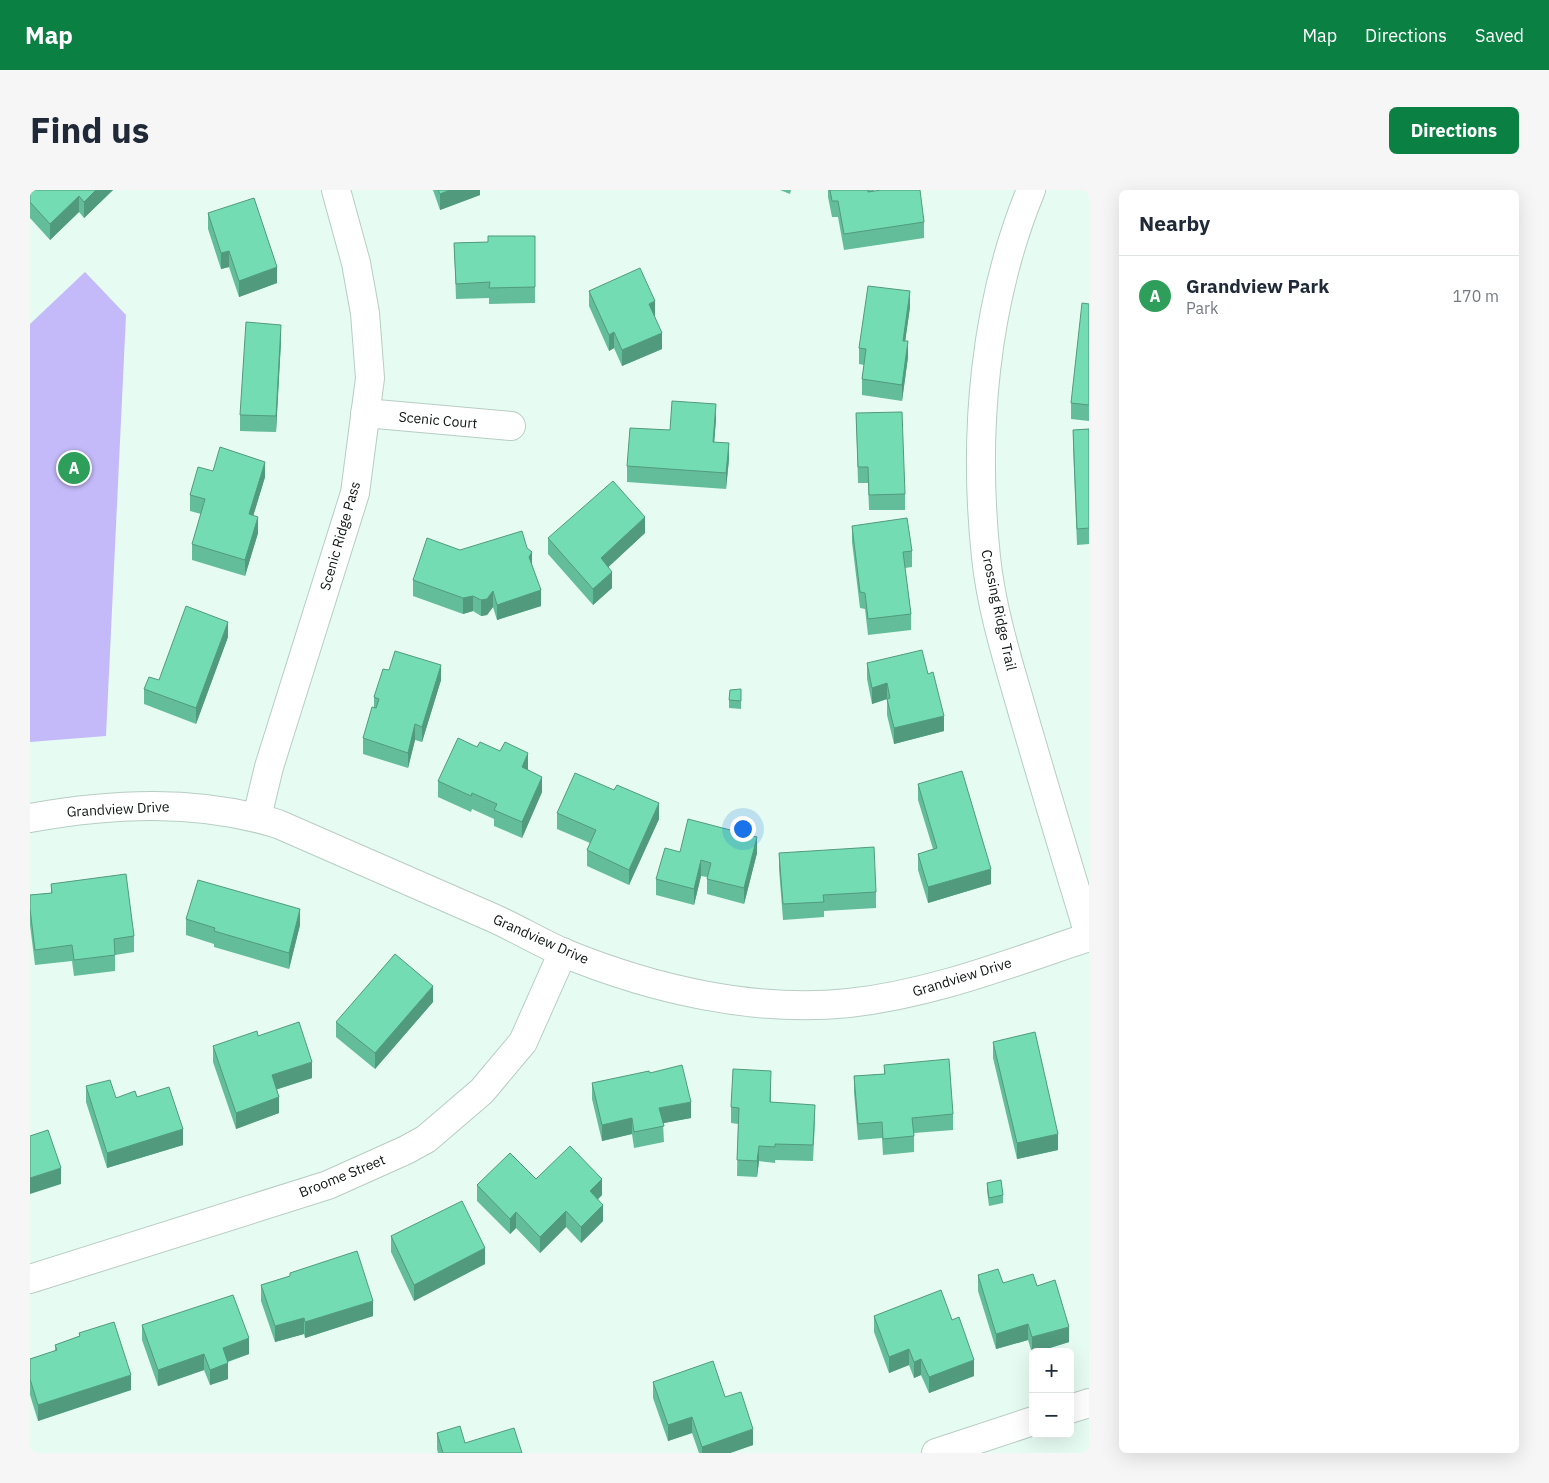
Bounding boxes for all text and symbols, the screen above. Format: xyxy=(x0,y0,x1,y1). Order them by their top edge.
text: Map xyxy=(25,19,73,51)
text: Map xyxy=(1302,24,1337,47)
text: Directions xyxy=(1365,24,1447,47)
text: Saved xyxy=(1475,24,1524,47)
text: Find us xyxy=(30,107,149,153)
button: Directions xyxy=(1389,107,1519,154)
text: Nearby xyxy=(1139,209,1210,237)
text: Grandview Park xyxy=(1186,274,1329,298)
text: A xyxy=(1150,286,1160,306)
text: 170 m xyxy=(1452,286,1499,306)
text: Park xyxy=(1186,298,1218,318)
street label: Scenic Court xyxy=(398,408,478,432)
pin: A xyxy=(58,449,90,487)
street label: Scenic Ridge Pass xyxy=(316,479,364,593)
street label: Crossing Ridge Trail xyxy=(977,548,1021,672)
street label: Grandview Drive xyxy=(66,797,170,821)
your location xyxy=(730,816,756,842)
street label: Grandview Drive xyxy=(490,910,592,968)
street label: Grandview Drive xyxy=(910,953,1014,1001)
street label: Broome Street xyxy=(296,1150,388,1201)
map controls xyxy=(1029,1348,1074,1438)
button: + xyxy=(1029,1348,1074,1393)
button: − xyxy=(1029,1393,1074,1438)

